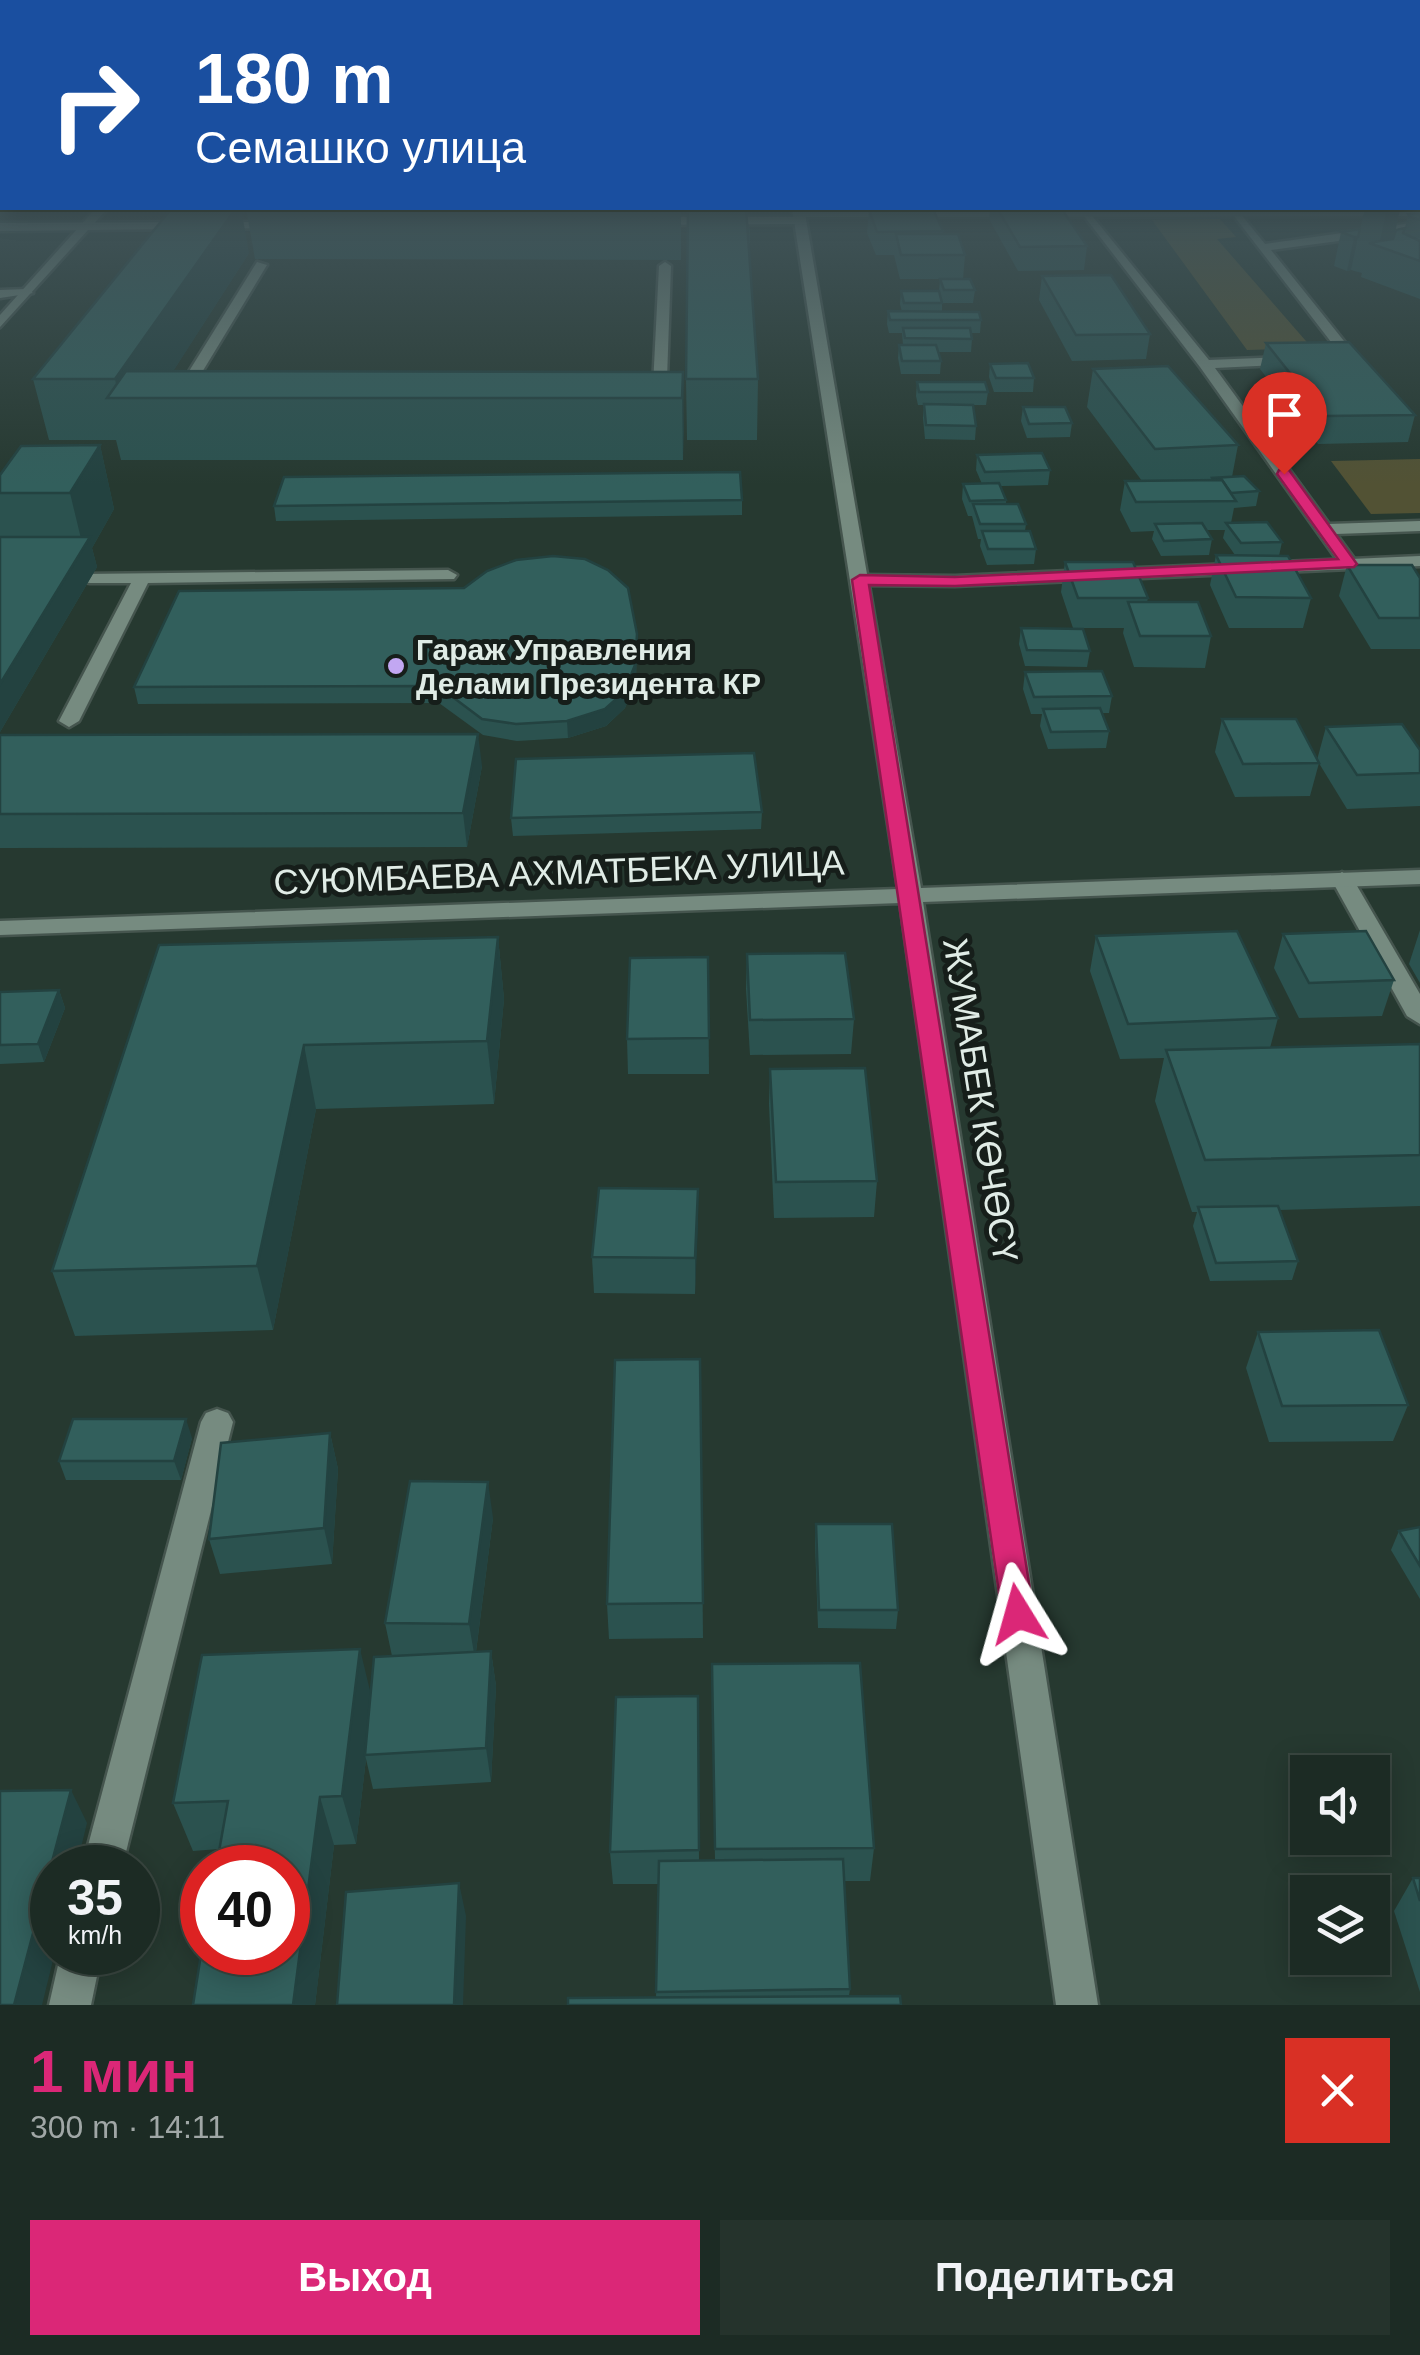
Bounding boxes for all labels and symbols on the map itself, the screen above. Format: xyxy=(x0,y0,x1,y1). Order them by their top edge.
pin xyxy=(1242,372,1327,475)
place label: Гараж Управления Делами Президента КР xyxy=(416,633,761,700)
marker: Гараж Управления Делами Президента КР xyxy=(385,655,407,677)
street label: СУЮМБАЕВА АХМАТБЕКА УЛИЦА xyxy=(273,843,846,901)
street label: ЖУМАБЕК КӨЧӨСҮ xyxy=(936,935,1026,1265)
position arrow xyxy=(966,1562,1070,1666)
speed limit sign: 40 xyxy=(180,1845,310,1975)

